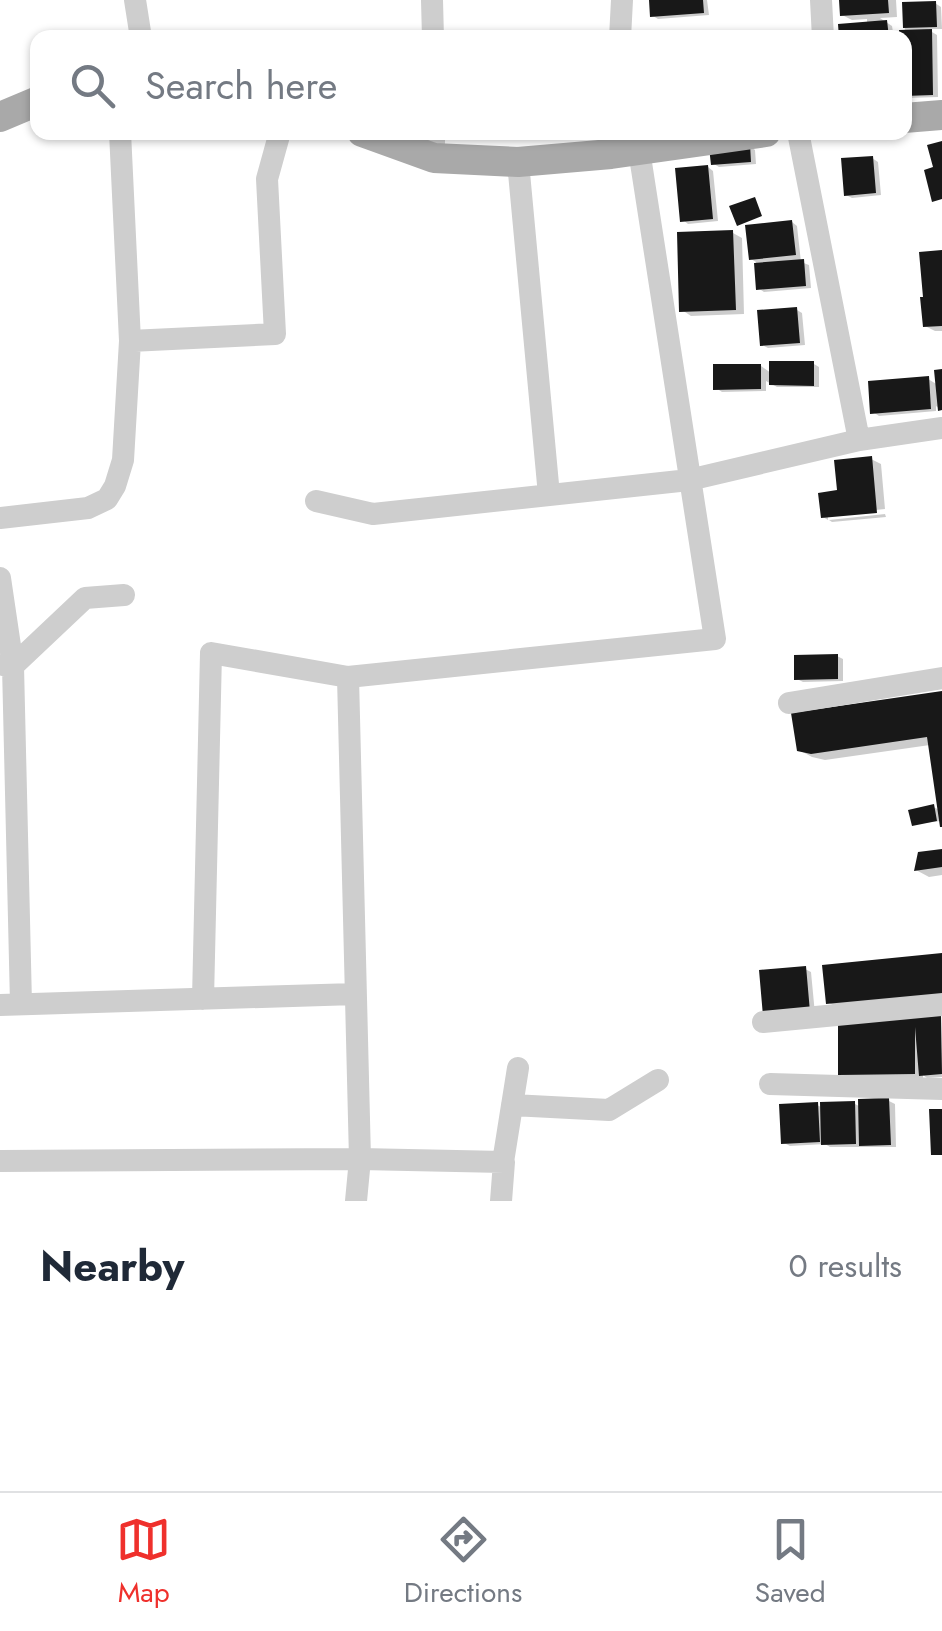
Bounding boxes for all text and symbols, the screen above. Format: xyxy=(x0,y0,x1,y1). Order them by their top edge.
search box xyxy=(30,30,912,140)
icon: search xyxy=(65,58,120,113)
text: Search here xyxy=(145,58,337,113)
text: Nearby xyxy=(40,1236,184,1297)
text: 0 results xyxy=(789,1243,902,1289)
tab: Map xyxy=(116,1512,171,1613)
tab: Directions xyxy=(404,1512,522,1613)
tab: Saved xyxy=(755,1512,826,1613)

